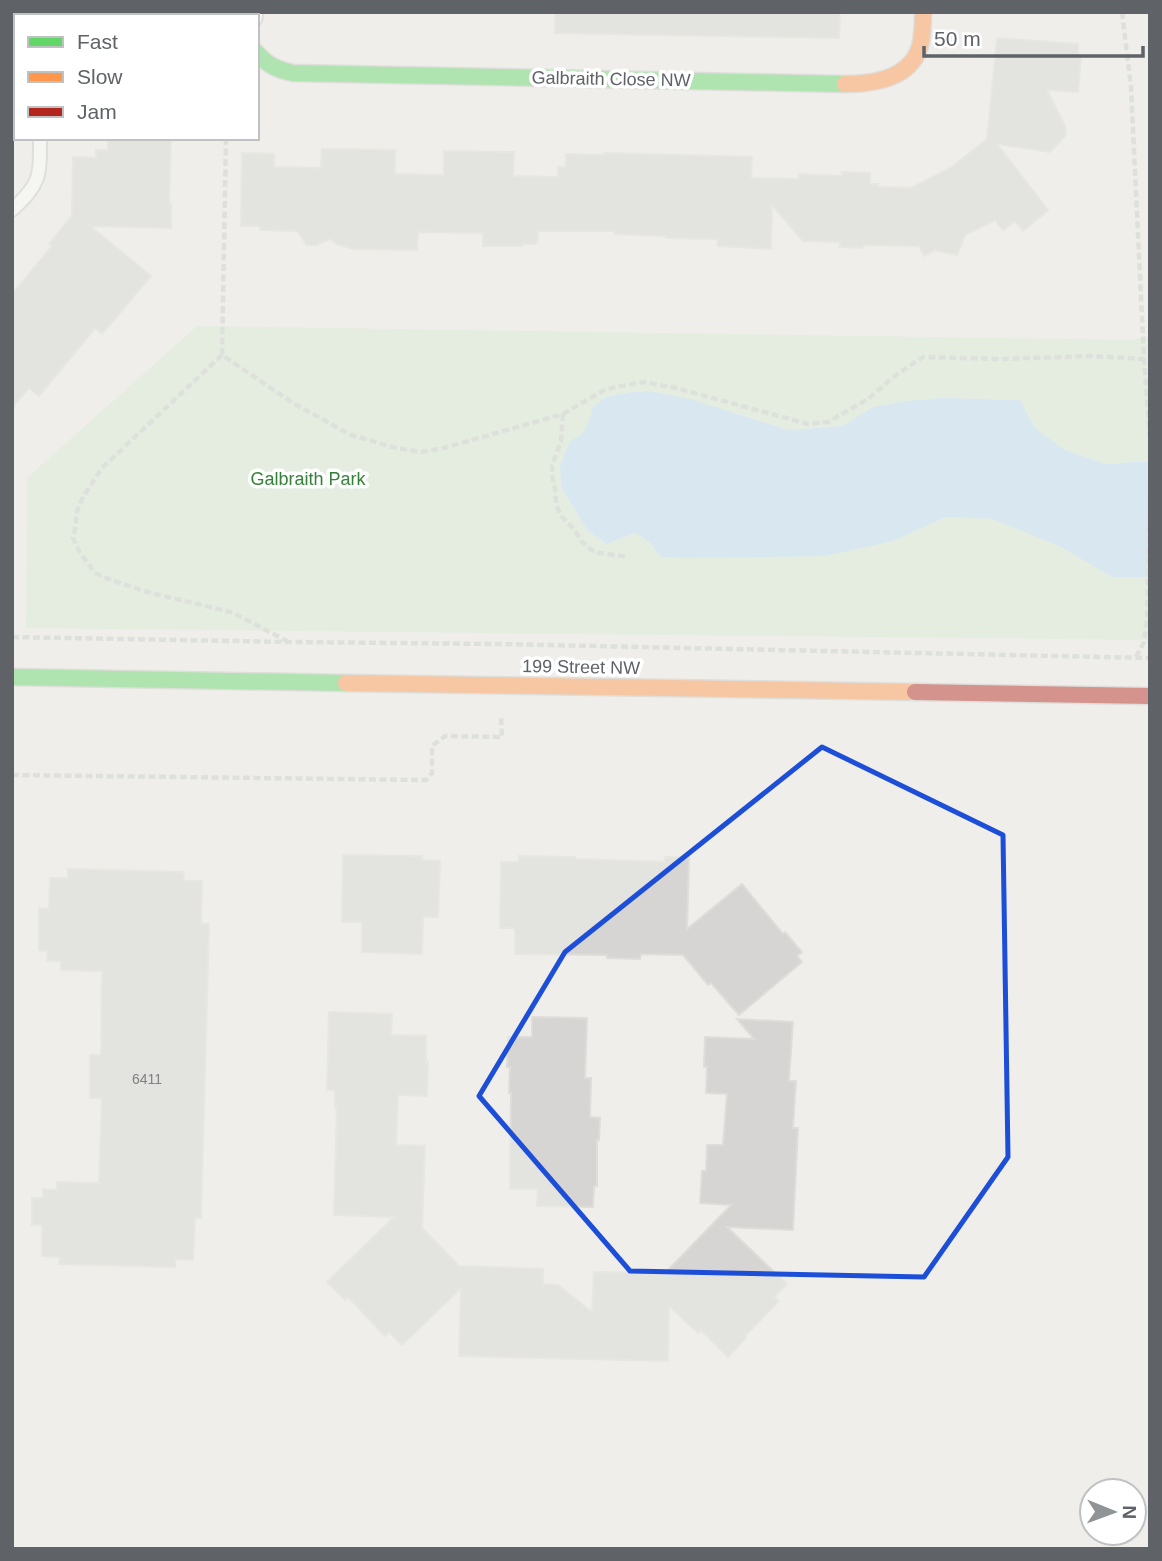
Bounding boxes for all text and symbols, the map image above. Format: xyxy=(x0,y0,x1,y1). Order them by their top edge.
legend xyxy=(14,14,259,140)
scale bar xyxy=(924,14,1143,58)
text: 50 m xyxy=(934,27,981,50)
text: Fast xyxy=(77,30,118,53)
text: Slow xyxy=(77,65,123,88)
street label: Galbraith Close NW xyxy=(531,68,691,90)
text: Jam xyxy=(77,100,117,123)
park label: Galbraith Park xyxy=(250,469,367,489)
street label: 199 Street NW xyxy=(522,656,640,678)
house number: 6411 xyxy=(132,1071,162,1087)
north arrow xyxy=(1078,1477,1148,1547)
text: N xyxy=(1119,1505,1140,1519)

